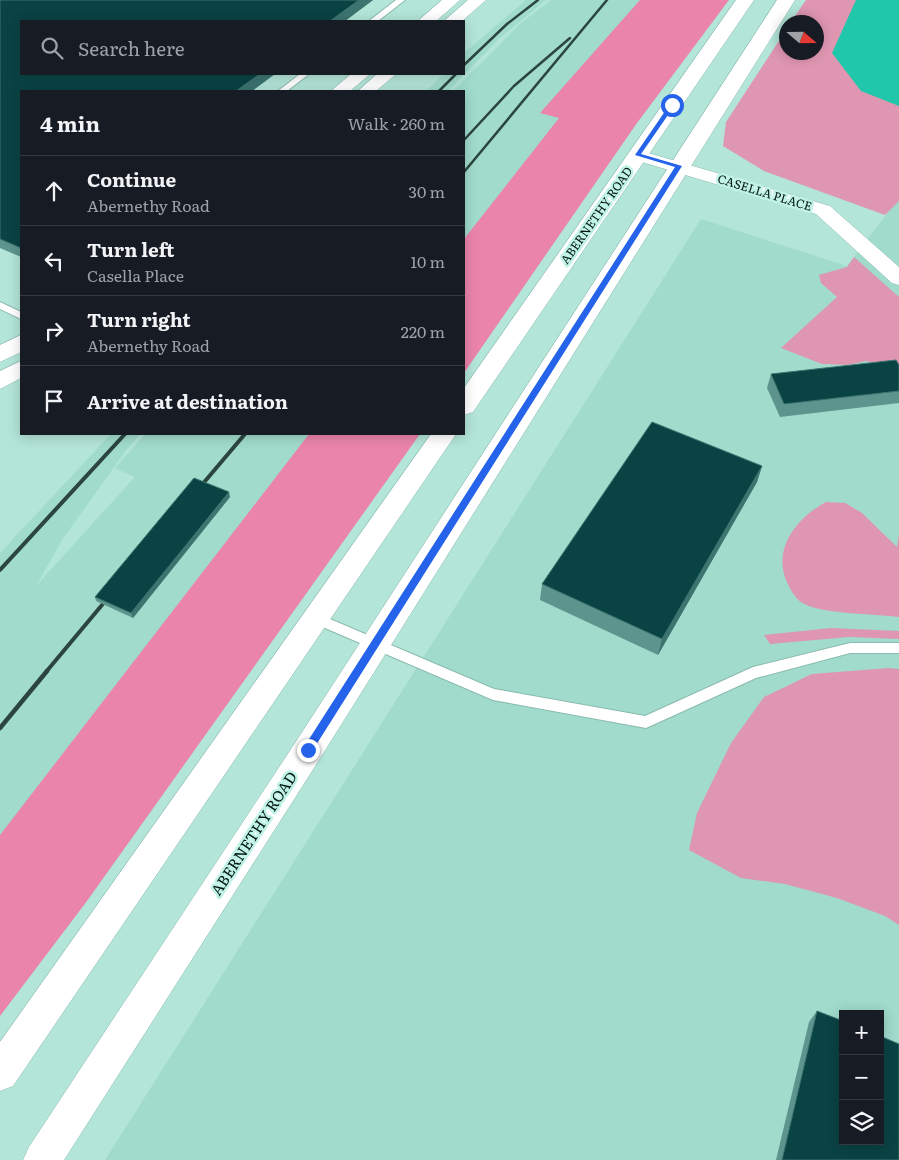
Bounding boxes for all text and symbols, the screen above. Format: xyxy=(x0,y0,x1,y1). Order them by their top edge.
north arrow xyxy=(779,15,824,60)
search box xyxy=(20,20,465,75)
icon: search xyxy=(38,34,66,62)
text: Search here xyxy=(78,34,185,62)
route start xyxy=(661,94,684,117)
text: 4 min xyxy=(40,107,100,138)
text: Walk · 260 m xyxy=(348,111,445,135)
street label: ABERNETHY ROAD xyxy=(556,163,636,267)
text: Continue xyxy=(87,165,176,193)
street label: CASELLA PLACE xyxy=(716,169,815,215)
icon: ahead xyxy=(40,177,68,205)
text: 30 m xyxy=(408,179,445,203)
text: Abernethy Road xyxy=(87,193,210,217)
text: Turn left xyxy=(87,235,174,263)
icon: left xyxy=(40,247,68,275)
text: 10 m xyxy=(411,249,445,273)
text: Casella Place xyxy=(87,263,184,287)
text: Turn right xyxy=(87,305,191,333)
icon: right xyxy=(40,317,68,345)
text: 220 m xyxy=(401,319,445,343)
text: Abernethy Road xyxy=(87,333,210,357)
icon: arrive xyxy=(40,387,68,415)
text: Arrive at destination xyxy=(87,387,288,415)
route end xyxy=(297,739,320,762)
street label: ABERNETHY ROAD xyxy=(204,766,302,900)
map controls xyxy=(839,1010,884,1145)
button: + xyxy=(839,1010,884,1055)
button: − xyxy=(839,1055,884,1100)
button: layers xyxy=(839,1100,884,1145)

